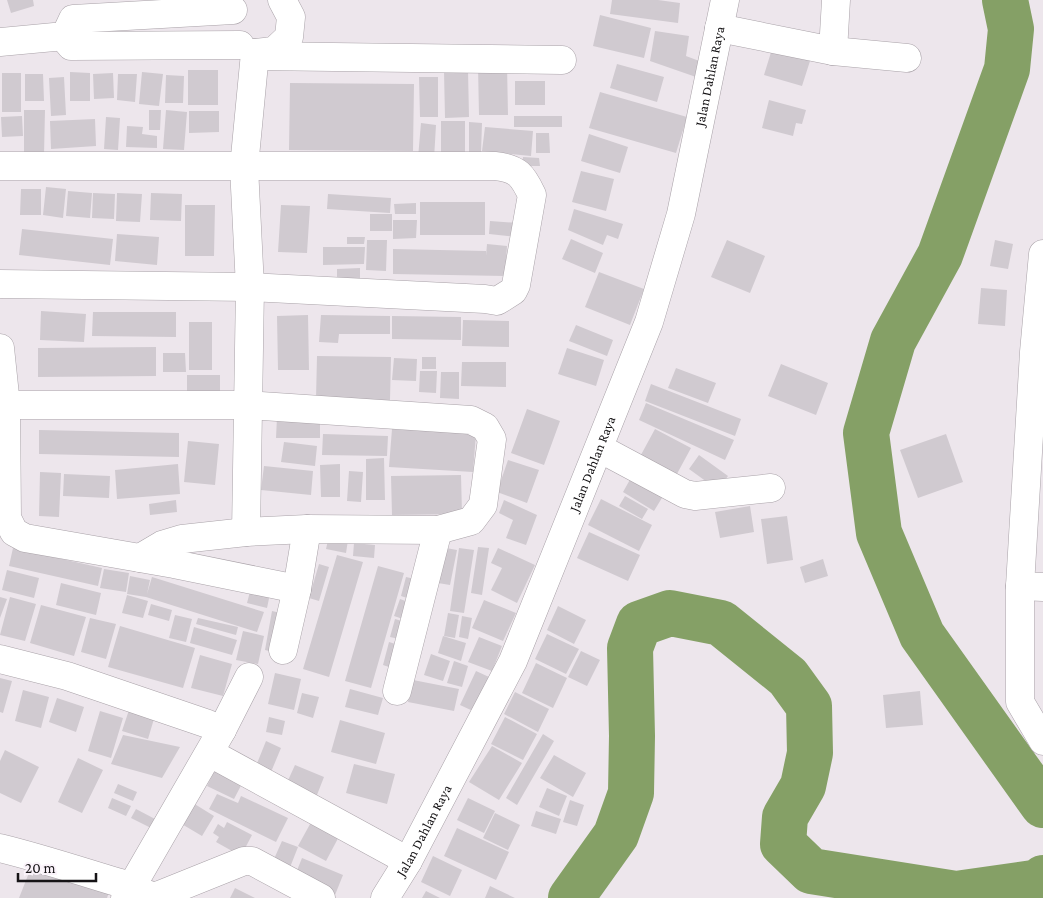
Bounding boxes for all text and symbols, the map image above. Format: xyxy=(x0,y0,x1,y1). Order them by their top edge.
street label: Jalan Dahlan Raya xyxy=(691,24,727,130)
street label: Jalan Dahlan Raya xyxy=(565,413,619,516)
street label: Jalan Dahlan Raya xyxy=(392,781,455,881)
scale bar xyxy=(18,850,95,882)
text: 20 m xyxy=(25,860,56,876)

